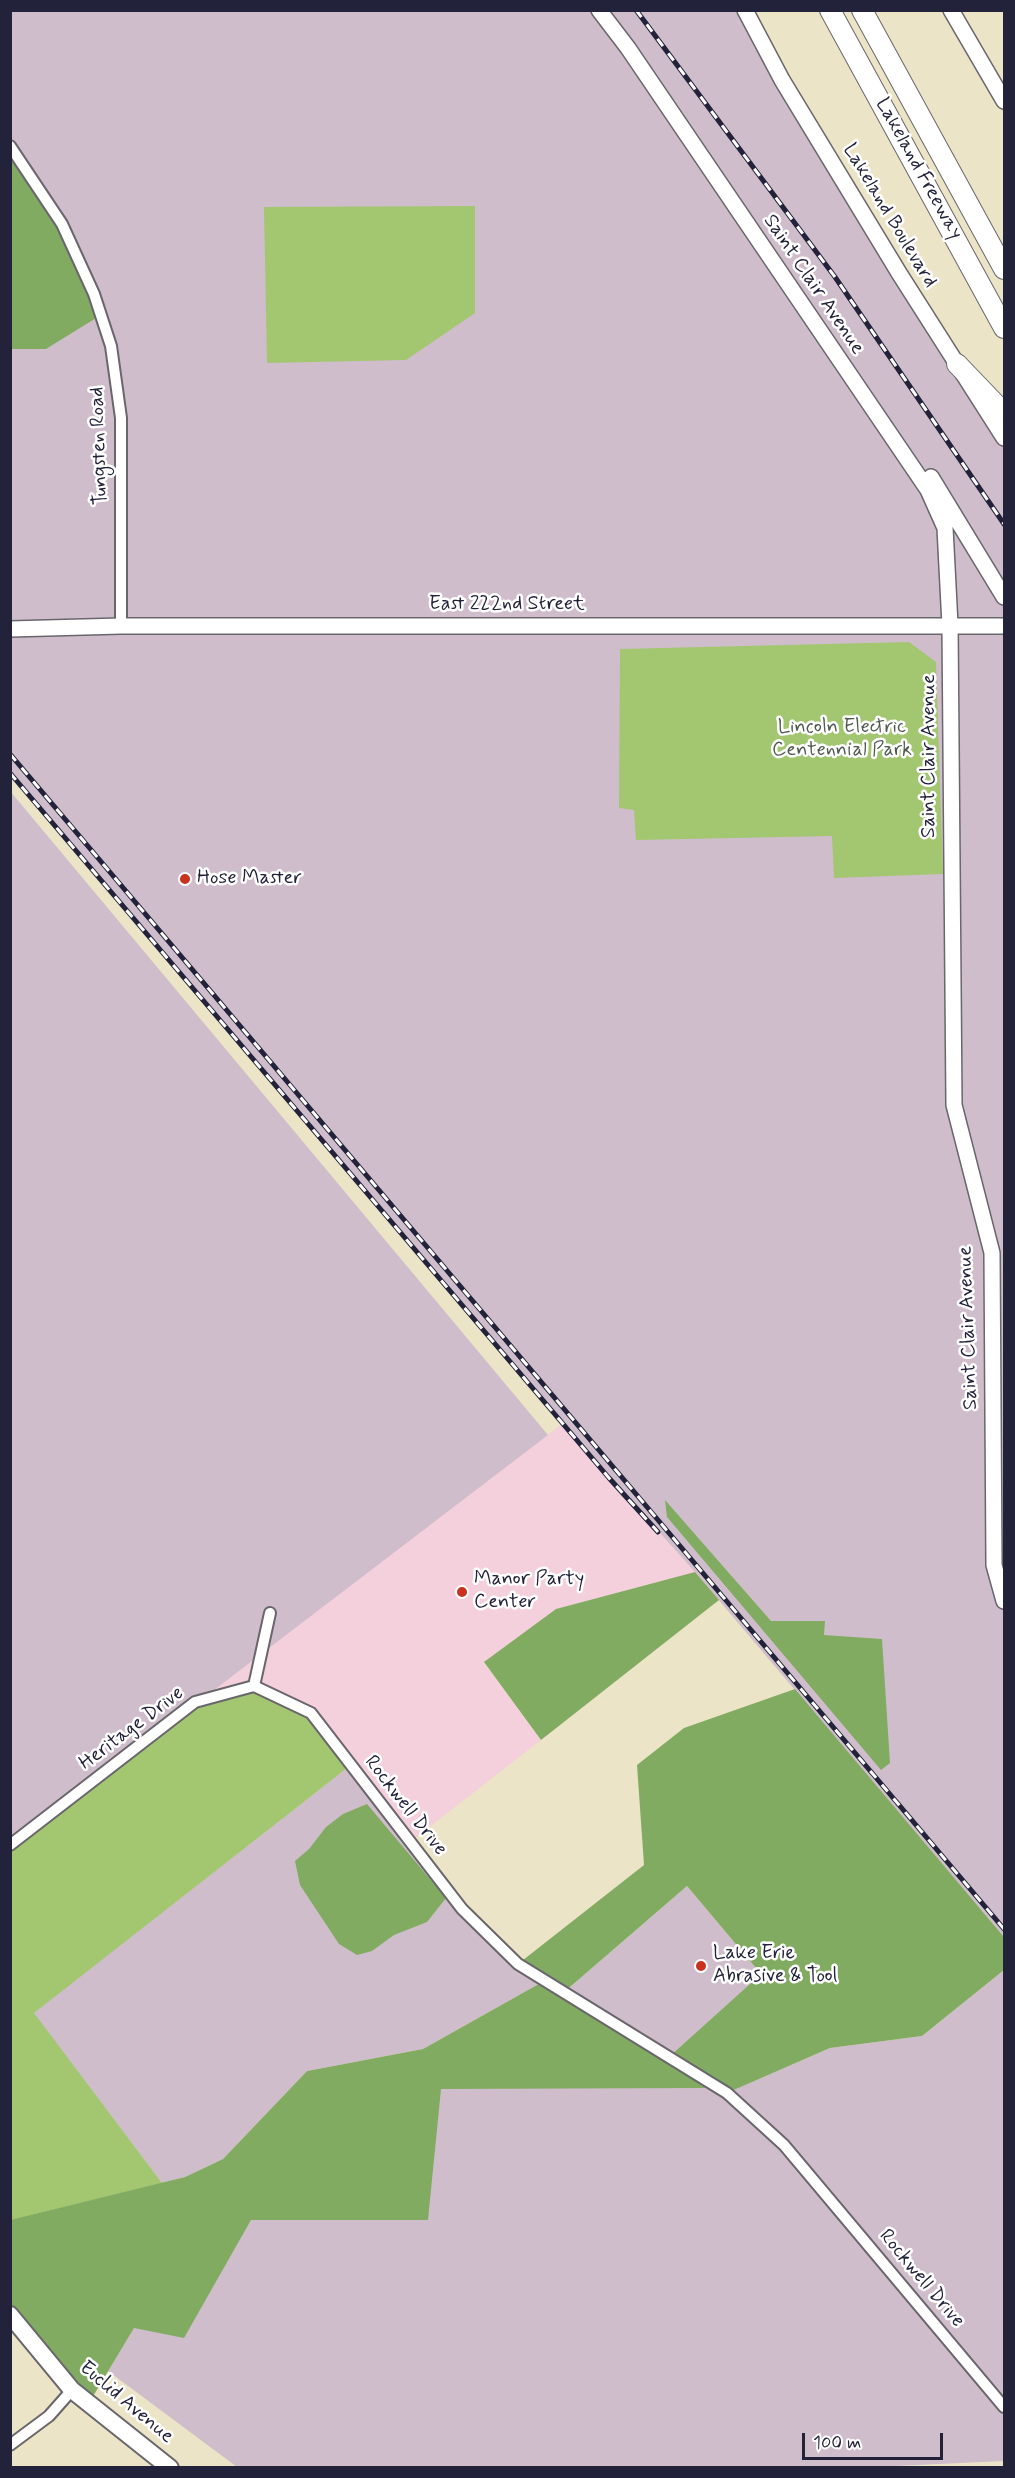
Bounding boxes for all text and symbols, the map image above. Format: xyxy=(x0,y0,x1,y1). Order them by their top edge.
street label: Lakeland Freeway xyxy=(869,94,967,244)
street label: Lakeland Boulevard xyxy=(837,140,941,292)
street label: Saint Clair Avenue xyxy=(757,210,869,360)
street label: Tungsten Road xyxy=(86,387,114,505)
street label: East 222nd Street xyxy=(429,593,585,617)
street label: Saint Clair Avenue xyxy=(918,674,942,838)
park label: Lincoln Electric Centennial Park xyxy=(772,716,912,763)
place label: Hose Master xyxy=(197,867,302,891)
marker: Hose Master xyxy=(178,872,192,886)
street label: Saint Clair Avenue xyxy=(954,1246,984,1410)
place label: Manor Party Center xyxy=(474,1568,584,1615)
marker: Manor Party Center xyxy=(455,1585,469,1599)
street label: Heritage Drive xyxy=(75,1682,189,1776)
street label: Rockwell Drive xyxy=(358,1751,452,1861)
place label: Lake Erie Abrasive & Tool xyxy=(713,1942,837,1989)
marker: Lake Erie Abrasive & Tool xyxy=(694,1959,708,1973)
street label: Rockwell Drive xyxy=(873,2225,969,2333)
street label: Euclid Avenue xyxy=(74,2357,178,2449)
scale bar xyxy=(805,2421,946,2459)
text: 100 m xyxy=(813,2431,861,2455)

